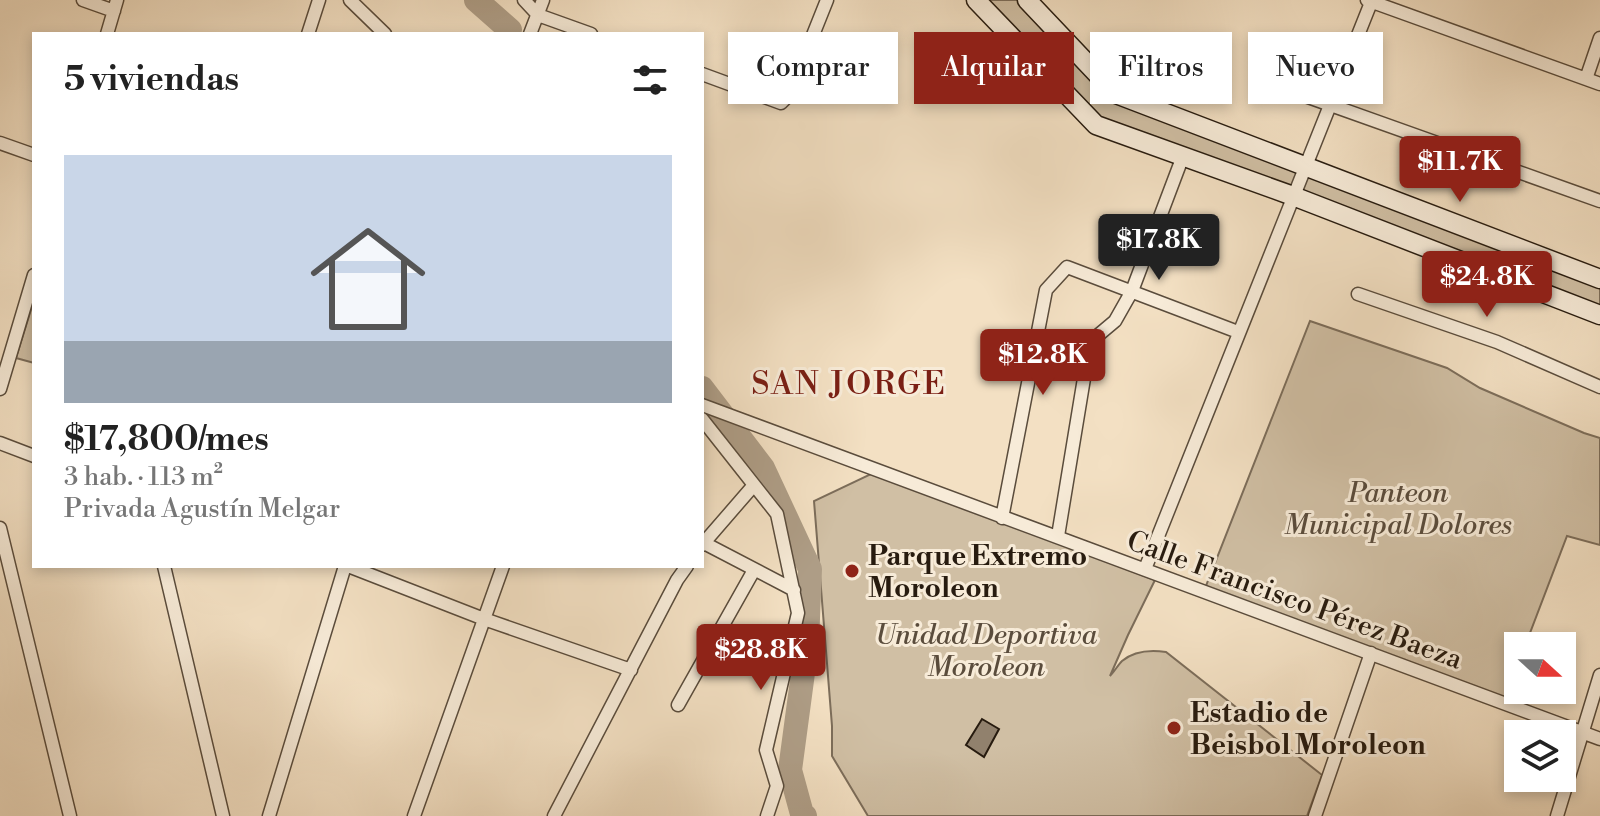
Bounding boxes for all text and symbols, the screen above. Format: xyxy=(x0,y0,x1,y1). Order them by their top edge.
chip: Comprar xyxy=(728,32,898,104)
chip: Alquilar xyxy=(914,32,1074,104)
chip: Filtros xyxy=(1090,32,1232,104)
chip: Nuevo xyxy=(1248,32,1383,104)
icon: filters xyxy=(628,58,672,102)
text: 5 viviendas xyxy=(64,59,239,101)
pin: $11.7K xyxy=(1395,136,1525,204)
text: $11.7K xyxy=(1418,146,1503,178)
icon: home xyxy=(296,207,440,351)
pin: $17.8K xyxy=(1094,214,1224,282)
text: $17.8K xyxy=(1116,224,1202,256)
pin: $24.8K xyxy=(1422,251,1552,319)
text: $24.8K xyxy=(1440,261,1534,293)
pin: $12.8K xyxy=(978,329,1108,397)
text: $12.8K xyxy=(998,339,1088,371)
district label: SAN JORGE xyxy=(751,364,947,404)
text: $17,800/mes xyxy=(64,419,269,461)
text: 3 hab. · 113 m² xyxy=(64,461,223,493)
park label: Panteon Municipal Dolores xyxy=(1284,476,1512,543)
text: Privada Agustín Melgar xyxy=(64,493,340,525)
street label: Calle Francisco Pérez Baeza xyxy=(1122,523,1468,678)
place label: Parque Extremo Moroleon xyxy=(868,539,1087,606)
marker: Parque Extremo Moroleon xyxy=(843,562,861,580)
park label: Unidad Deportiva Moroleon xyxy=(875,618,1097,685)
pin: $28.8K xyxy=(696,624,826,692)
north arrow xyxy=(1504,632,1576,704)
map controls xyxy=(1504,632,1576,792)
text: $28.8K xyxy=(714,634,808,666)
place label: Estadio de Beisbol Moroleon xyxy=(1190,696,1426,763)
marker: Estadio de Beisbol Moroleon xyxy=(1165,719,1183,737)
button: layers xyxy=(1504,720,1576,792)

